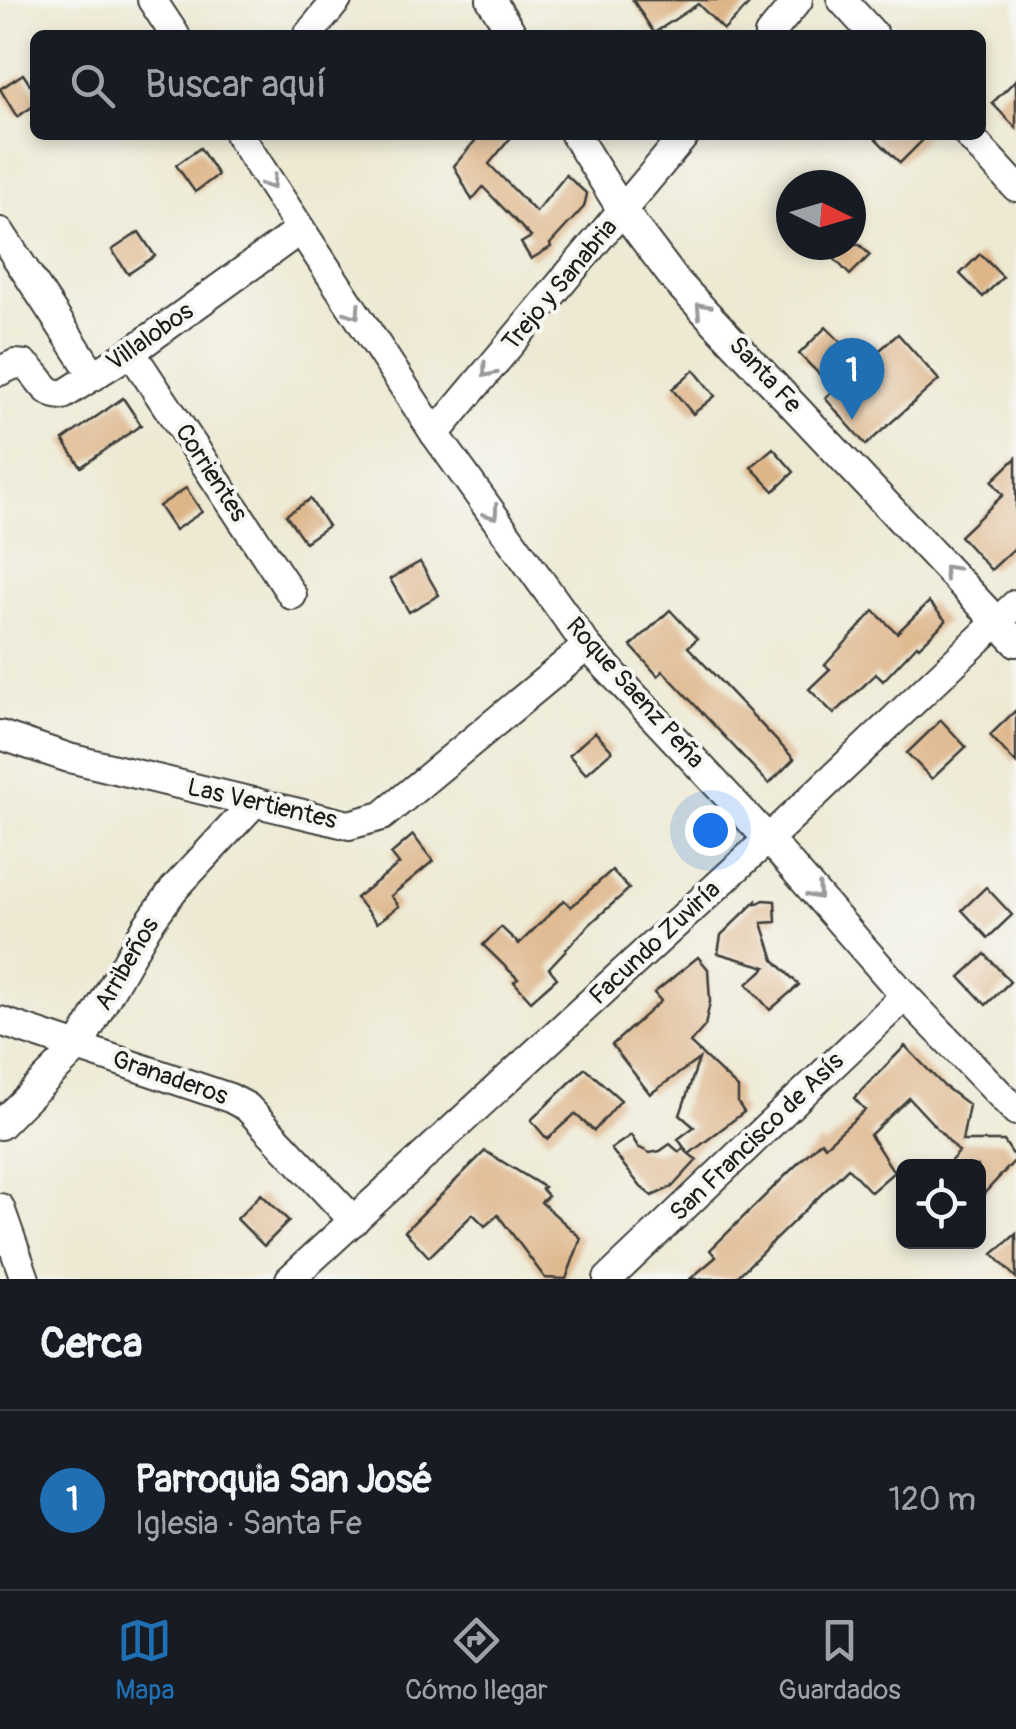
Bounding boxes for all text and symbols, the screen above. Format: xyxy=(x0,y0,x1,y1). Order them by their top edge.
search box xyxy=(30,30,986,140)
icon: search xyxy=(65,58,120,113)
text: Buscar aquí xyxy=(145,61,327,109)
north arrow xyxy=(776,170,866,260)
one-way arrow xyxy=(257,172,276,190)
street label: Trejo y Sanabria xyxy=(496,213,624,357)
street label: Villalobos xyxy=(100,296,200,378)
one-way arrow xyxy=(342,300,360,319)
one-way arrow xyxy=(696,302,714,321)
street label: Santa Fe xyxy=(722,330,809,420)
pin: 1 xyxy=(820,338,884,420)
one-way arrow xyxy=(482,359,500,377)
street label: Corrientes xyxy=(168,418,254,528)
one-way arrow xyxy=(480,502,498,520)
one-way arrow xyxy=(943,564,961,583)
street label: Roque Saenz Peña xyxy=(559,611,711,775)
street label: Las Vertientes xyxy=(184,772,340,836)
your location xyxy=(685,805,736,856)
street label: Facundo Zuviría xyxy=(583,874,727,1012)
one-way arrow xyxy=(804,881,822,900)
street label: Arribeños xyxy=(88,912,166,1016)
street label: Granaderos xyxy=(108,1044,232,1112)
street label: San Francisco de Asís xyxy=(664,1046,850,1228)
map controls xyxy=(896,1159,986,1249)
button: locate xyxy=(896,1159,986,1249)
text: Cerca xyxy=(40,1318,142,1370)
text: Parroquia San José xyxy=(135,1456,433,1504)
text: 1 xyxy=(66,1480,79,1520)
text: 120 m xyxy=(888,1480,976,1520)
text: Iglesia · Santa Fe xyxy=(135,1504,362,1544)
tab: Mapa xyxy=(115,1613,175,1708)
tab: Cómo llegar xyxy=(405,1613,548,1708)
tab: Guardados xyxy=(778,1613,901,1708)

